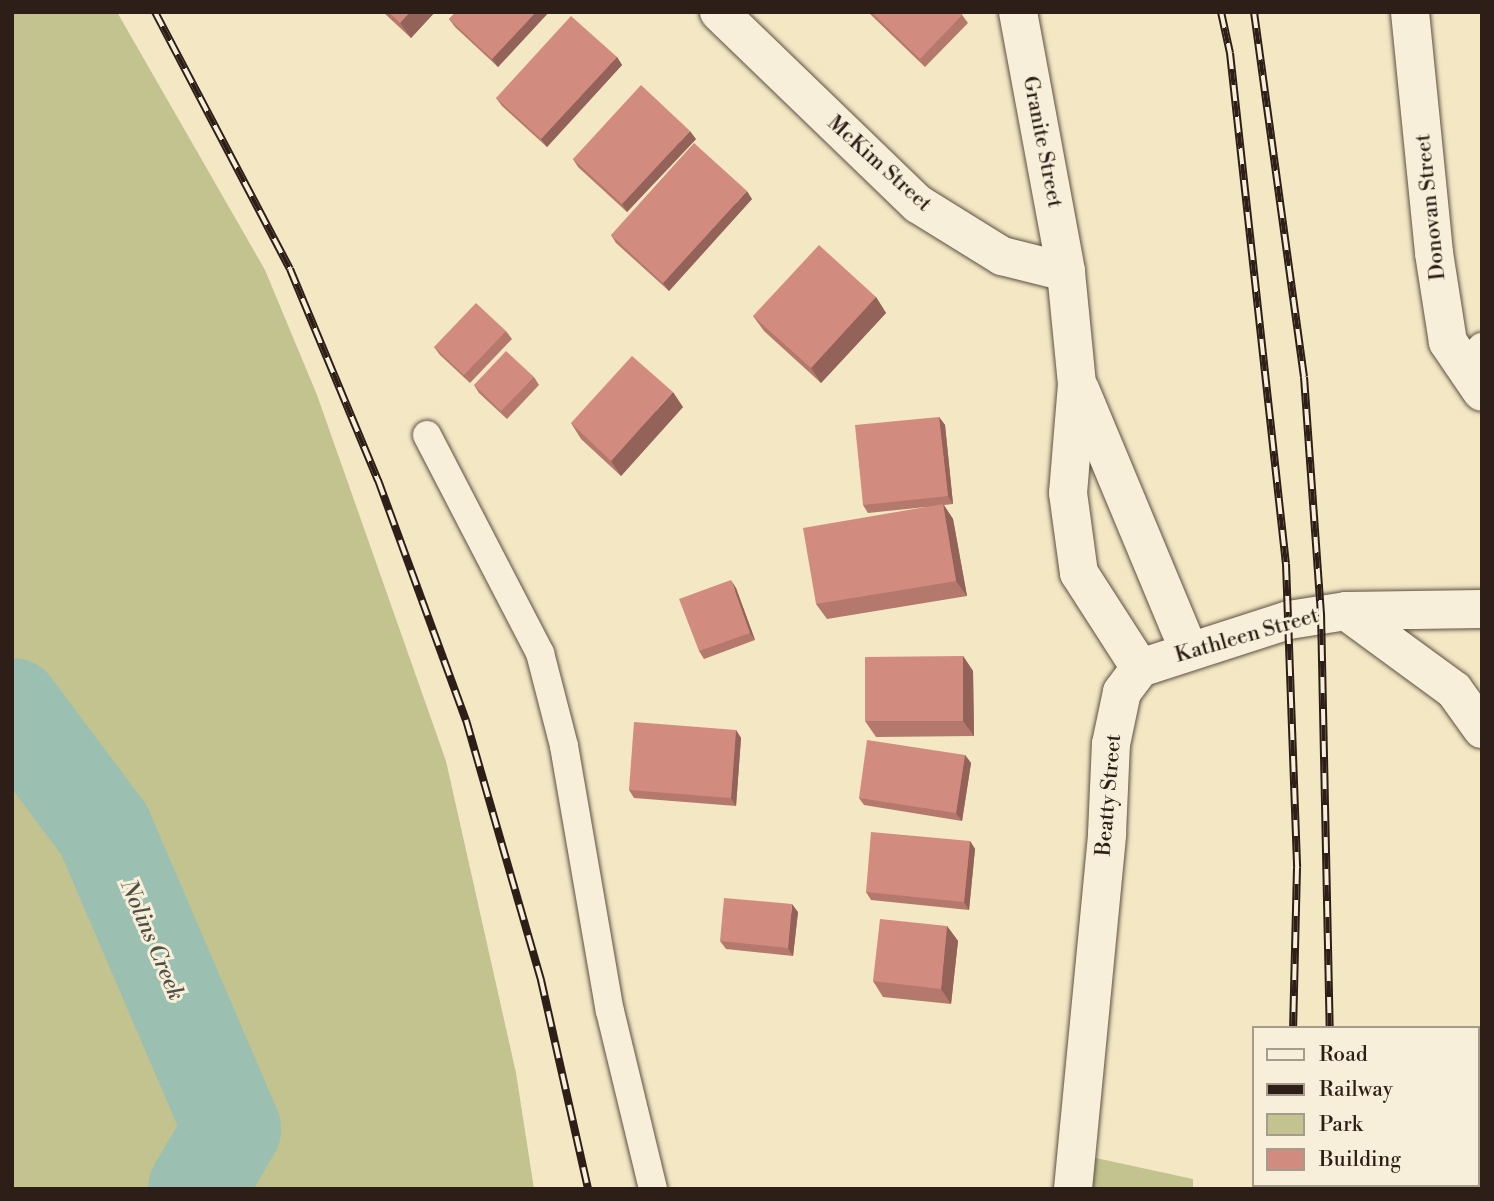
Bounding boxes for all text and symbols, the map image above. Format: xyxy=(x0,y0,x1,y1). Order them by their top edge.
street label: Granite Street xyxy=(1017,74,1067,210)
street label: McKim Street xyxy=(822,111,936,217)
street label: Donovan Street xyxy=(1411,133,1451,281)
street label: Kathleen Street xyxy=(1172,603,1322,669)
street label: Beatty Street xyxy=(1091,733,1127,857)
water label: Nolins Creek xyxy=(114,875,190,1005)
legend xyxy=(1252,1026,1480,1187)
text: Road xyxy=(1319,1042,1368,1068)
text: Railway xyxy=(1319,1077,1393,1103)
text: Park xyxy=(1319,1112,1363,1138)
text: Building xyxy=(1319,1147,1401,1173)

